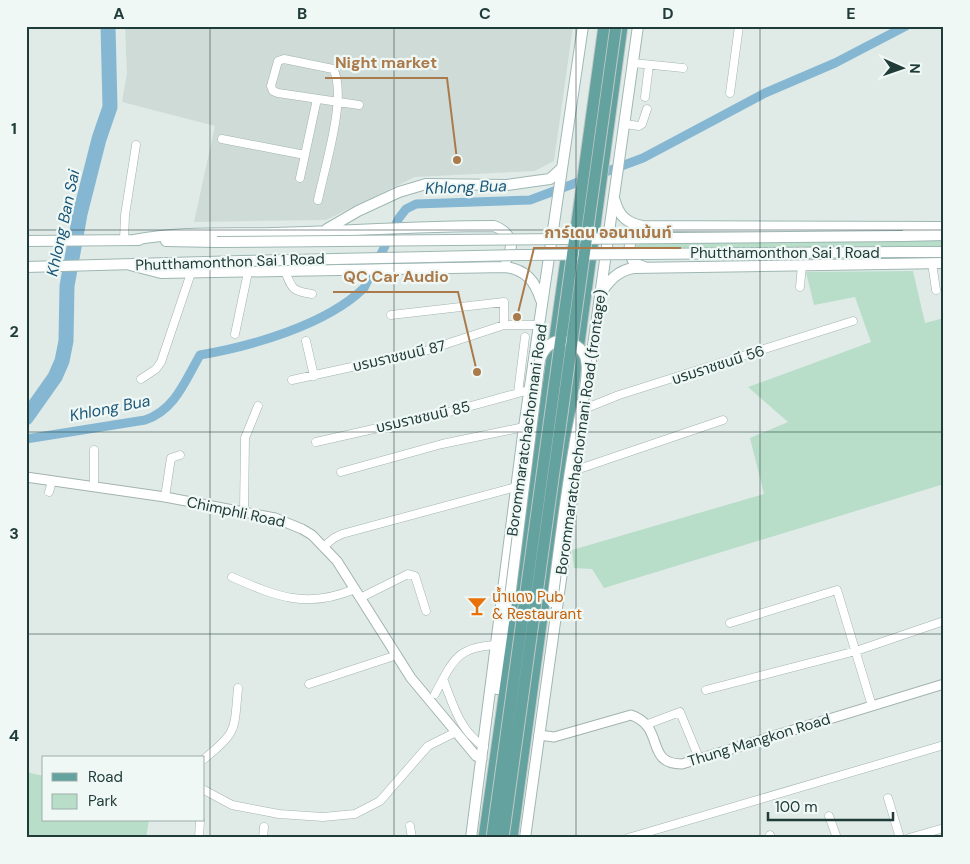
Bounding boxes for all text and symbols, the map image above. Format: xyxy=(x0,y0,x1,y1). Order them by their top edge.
text: A xyxy=(113,3,125,24)
text: B xyxy=(297,3,307,24)
text: C xyxy=(479,3,491,24)
text: D xyxy=(662,3,674,24)
text: E xyxy=(846,3,856,24)
north arrow xyxy=(878,42,928,92)
callout: Night market xyxy=(325,47,447,78)
text: Night market xyxy=(335,52,437,73)
text: N xyxy=(906,63,924,74)
text: 1 xyxy=(11,118,17,139)
water label: Khlong Ban Sai xyxy=(41,167,85,278)
water label: Khlong Bua xyxy=(425,175,507,199)
callout: การ์เดน ออนาเม้นท์ xyxy=(534,217,681,248)
text: การ์เดน ออนาเม้นท์ xyxy=(544,222,672,243)
street label: Phutthamonthon Sai 1 Road xyxy=(690,243,880,263)
street label: Phutthamonthon Sai 1 Road xyxy=(135,249,325,275)
callout: QC Car Audio xyxy=(333,261,458,292)
text: QC Car Audio xyxy=(343,266,449,287)
street label: Borommaratchachonnani Road (frontage) xyxy=(551,288,611,576)
text: 2 xyxy=(9,321,19,342)
street label: Borommaratchachonnani Road xyxy=(502,323,552,537)
street label: บรมราชชนนี 87 xyxy=(351,336,447,376)
street label: บรมราชชนนี 56 xyxy=(669,341,767,389)
water label: Khlong Bua xyxy=(68,390,152,426)
street label: บรมราชชนนี 85 xyxy=(374,396,472,438)
street label: Chimphli Road xyxy=(185,492,287,532)
text: 3 xyxy=(9,523,19,544)
place label: น้ำแดง Pub & Restaurant xyxy=(492,586,582,624)
bar icon: น้ำแดง Pub & Restaurant xyxy=(466,595,488,617)
street label: Thung Mangkon Road xyxy=(685,709,833,771)
text: 4 xyxy=(9,725,19,746)
legend xyxy=(42,756,205,822)
text: Road xyxy=(88,767,123,787)
scale bar xyxy=(768,789,892,821)
text: Park xyxy=(88,791,118,811)
text: 100 m xyxy=(775,797,818,817)

